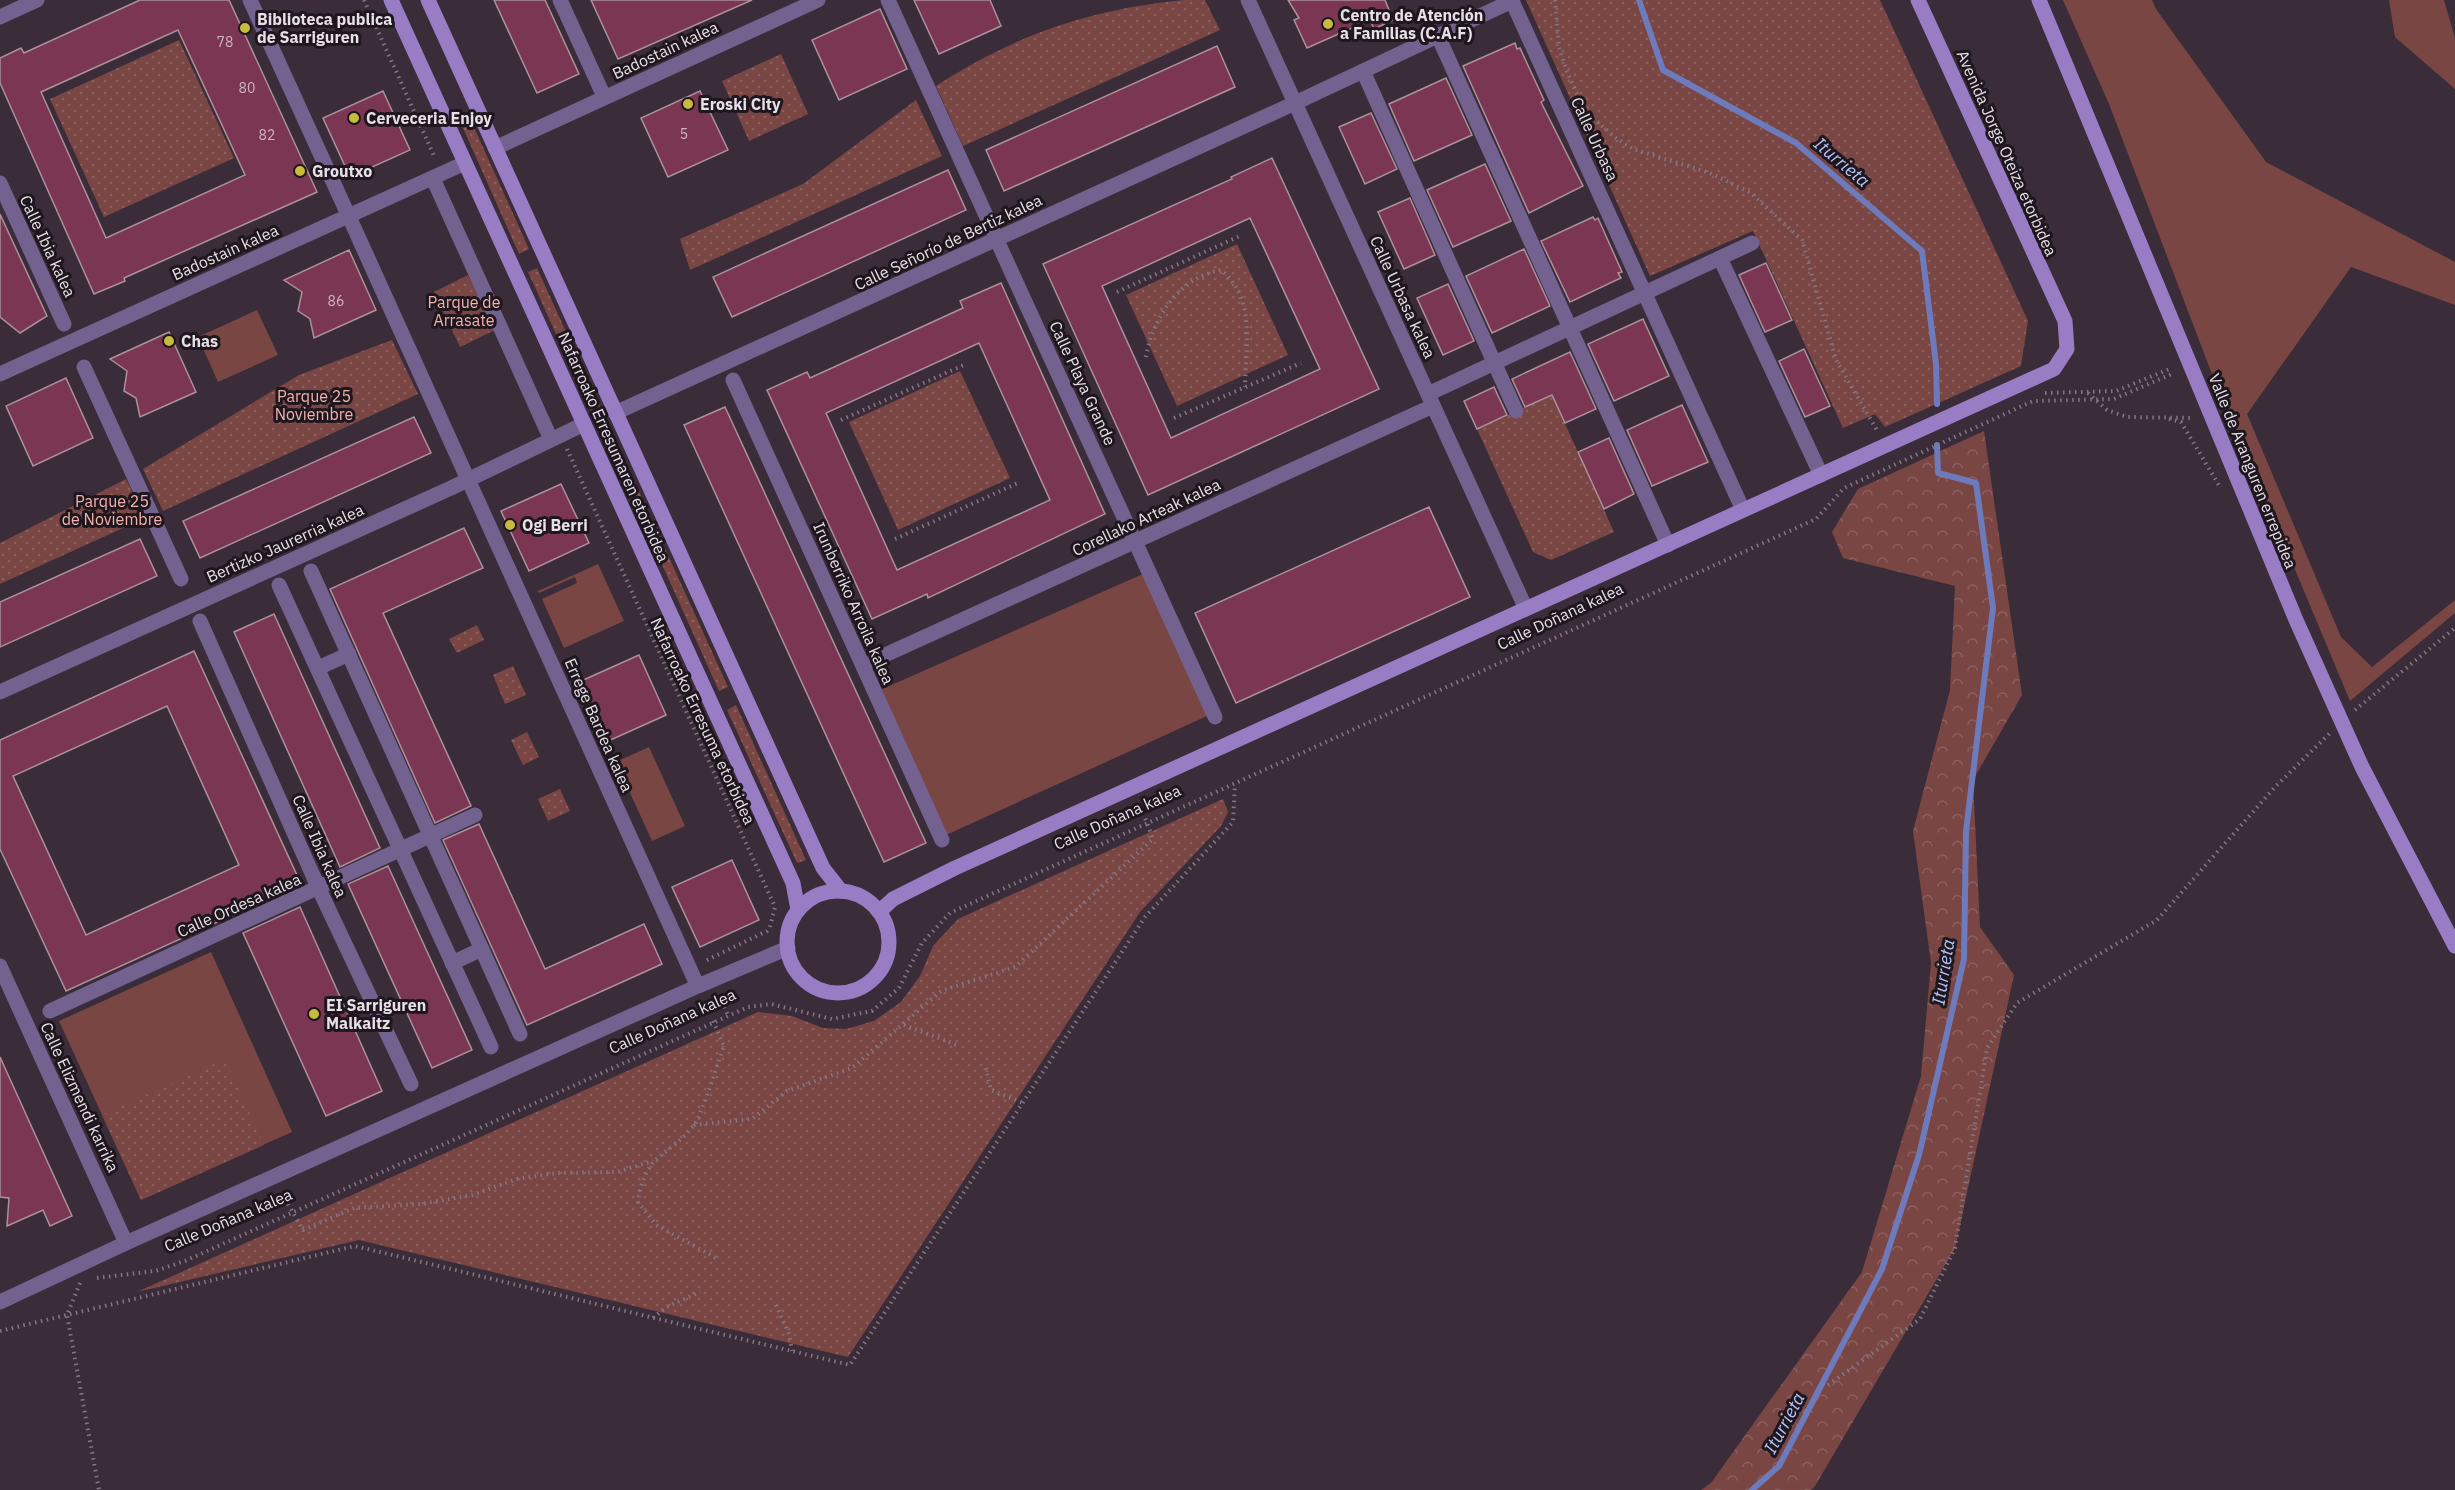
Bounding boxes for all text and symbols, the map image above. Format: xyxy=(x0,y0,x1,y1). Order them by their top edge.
place label: Centro de Atención a Familias (C.A.F) xyxy=(1340,5,1483,43)
place label: Biblioteca publica de Sarriguren xyxy=(257,9,392,47)
street label: Badostain kalea xyxy=(609,17,722,83)
marker: Centro de Atención a Familias (C.A.F) xyxy=(1321,17,1335,31)
marker: Biblioteca publica de Sarriguren xyxy=(238,21,252,35)
house number: 78 xyxy=(217,33,233,51)
street label: Avenida Jorge Oteiza etorbidea xyxy=(1952,47,2062,259)
house number: 80 xyxy=(239,79,255,97)
place label: Eroski City xyxy=(700,94,781,114)
street label: Calle Urbasa xyxy=(1567,94,1623,185)
marker: Eroski City xyxy=(681,97,695,111)
place label: Cerveceria Enjoy xyxy=(366,108,492,128)
marker: Cerveceria Enjoy xyxy=(347,111,361,125)
house number: 5 xyxy=(680,125,688,143)
house number: 82 xyxy=(259,126,275,144)
water label: Iturrieta xyxy=(1809,132,1875,192)
place label: Groutxo xyxy=(312,161,372,181)
marker: Groutxo xyxy=(293,164,307,178)
street label: Calle Señorío de Bertiz kalea xyxy=(851,189,1045,294)
street label: Calle Ibia kalea xyxy=(16,192,81,301)
street label: Badostain kalea xyxy=(169,219,282,284)
street label: Calle Urbasa kalea xyxy=(1366,233,1440,362)
house number: 86 xyxy=(328,292,344,310)
park label: Parque de Arrasate xyxy=(428,292,501,330)
street label: Calle Playa Grande xyxy=(1045,318,1121,449)
street label: Nafarroako Erresumaren etorbidea xyxy=(554,329,674,565)
place label: Chas xyxy=(181,331,218,351)
marker: Chas xyxy=(162,334,176,348)
street label: Valle de Aranguren errepidea xyxy=(2205,371,2302,572)
park label: Parque 25 Noviembre xyxy=(275,386,354,424)
street label: Corellako Arteak kalea xyxy=(1069,474,1224,560)
park label: Parque 25 de Noviembre xyxy=(62,491,162,529)
street label: Bertizko Jaurerria kalea xyxy=(203,499,367,587)
place label: Ogi Berri xyxy=(522,515,588,535)
marker: Ogi Berri xyxy=(503,518,517,532)
street label: Irunberriko Arroila kalea xyxy=(809,519,899,688)
street label: Calle Doñana kalea xyxy=(1494,578,1627,654)
street label: Nafarroako Erresuma etorbidea xyxy=(646,615,760,828)
street label: Errege Bardea kalea xyxy=(560,655,638,795)
street label: Calle Doñana kalea xyxy=(1050,780,1184,854)
street label: Calle Ibia kalea xyxy=(288,792,352,901)
street label: Calle Ordesa kalea xyxy=(174,869,304,941)
water label: Iturrieta xyxy=(1926,938,1960,1006)
street label: Calle Doñana kalea xyxy=(605,984,739,1058)
place label: EI Sarriguren Malkaitz xyxy=(326,995,426,1033)
marker: EI Sarriguren Malkaitz xyxy=(307,1007,321,1021)
street label: Calle Elizmendi karrika xyxy=(36,1019,124,1176)
street label: Calle Doñana kalea xyxy=(161,1184,295,1256)
water label: Iturrieta xyxy=(1758,1388,1810,1458)

